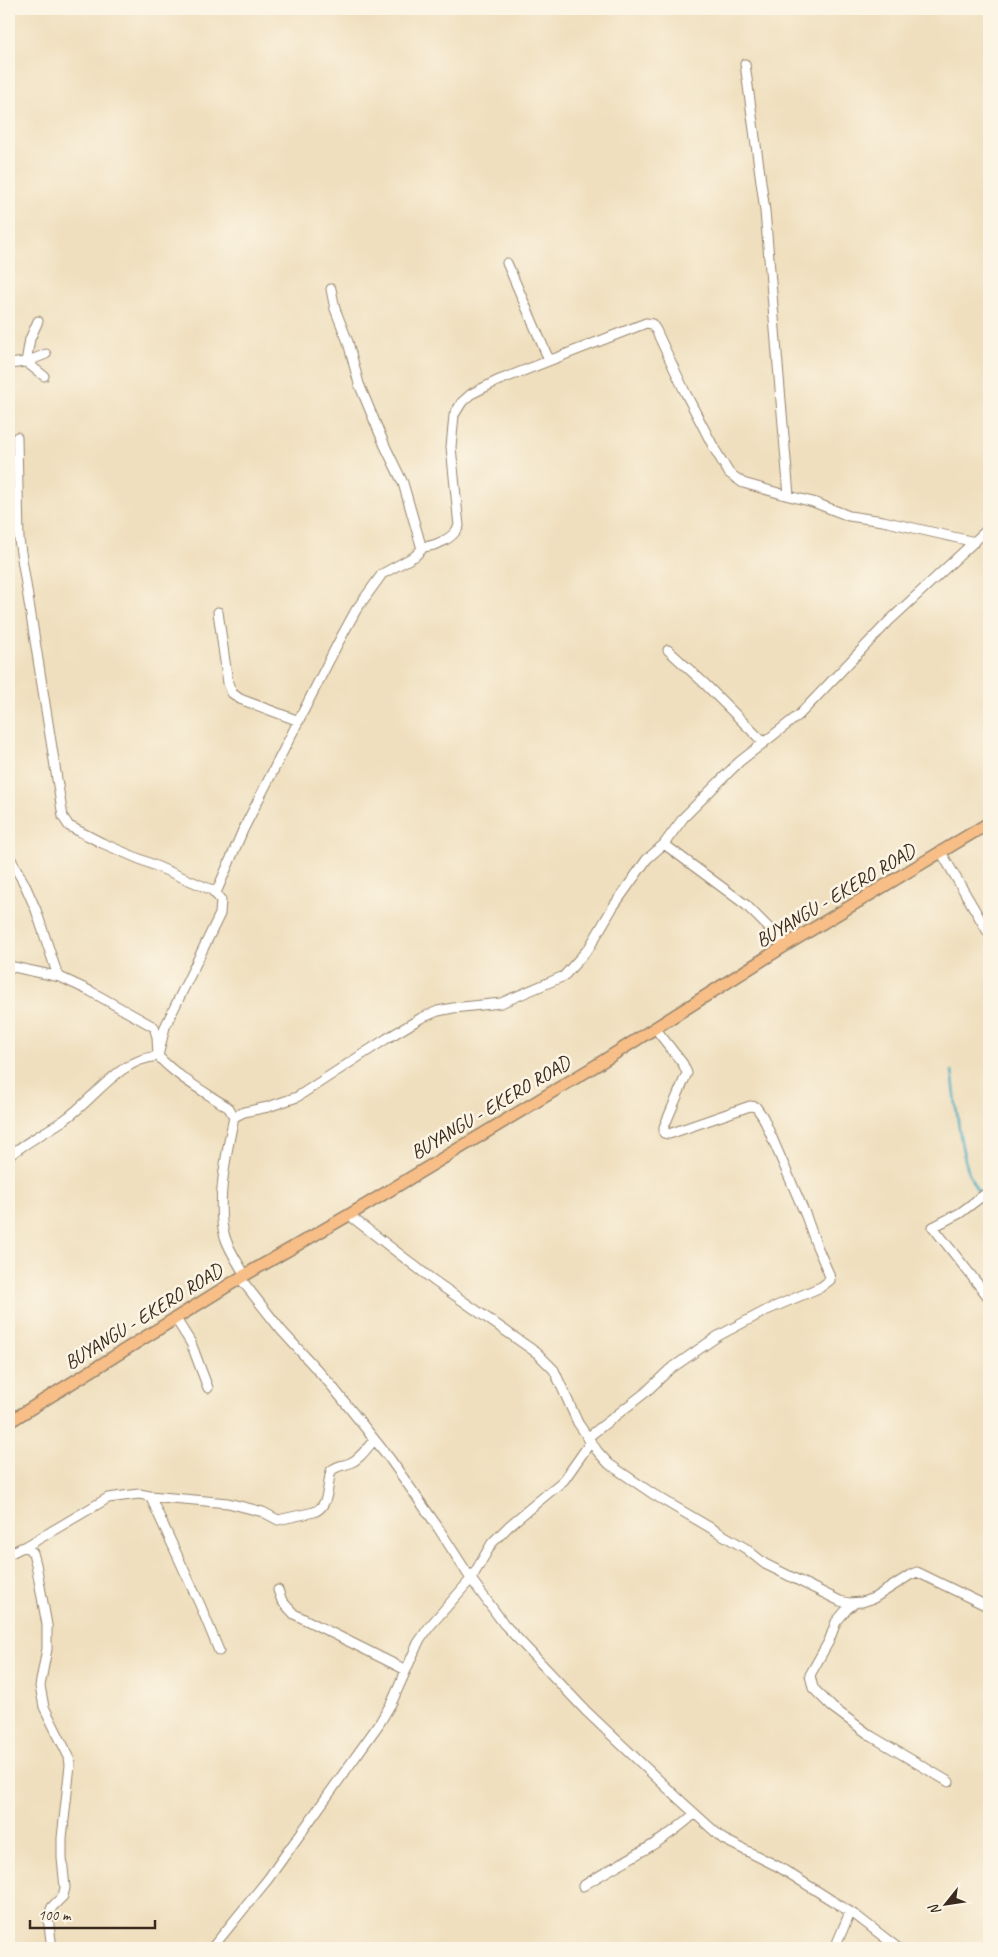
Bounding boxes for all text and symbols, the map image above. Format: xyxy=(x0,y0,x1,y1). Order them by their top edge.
street label: BUYANGU - EKERO ROAD xyxy=(751,837,921,953)
street label: BUYANGU - EKERO ROAD xyxy=(406,1049,576,1165)
street label: BUYANGU - EKERO ROAD xyxy=(60,1257,228,1375)
north arrow xyxy=(920,1880,970,1930)
scale bar xyxy=(30,1897,155,1929)
text: N xyxy=(924,1900,945,1918)
text: 100 m xyxy=(38,1906,72,1925)

